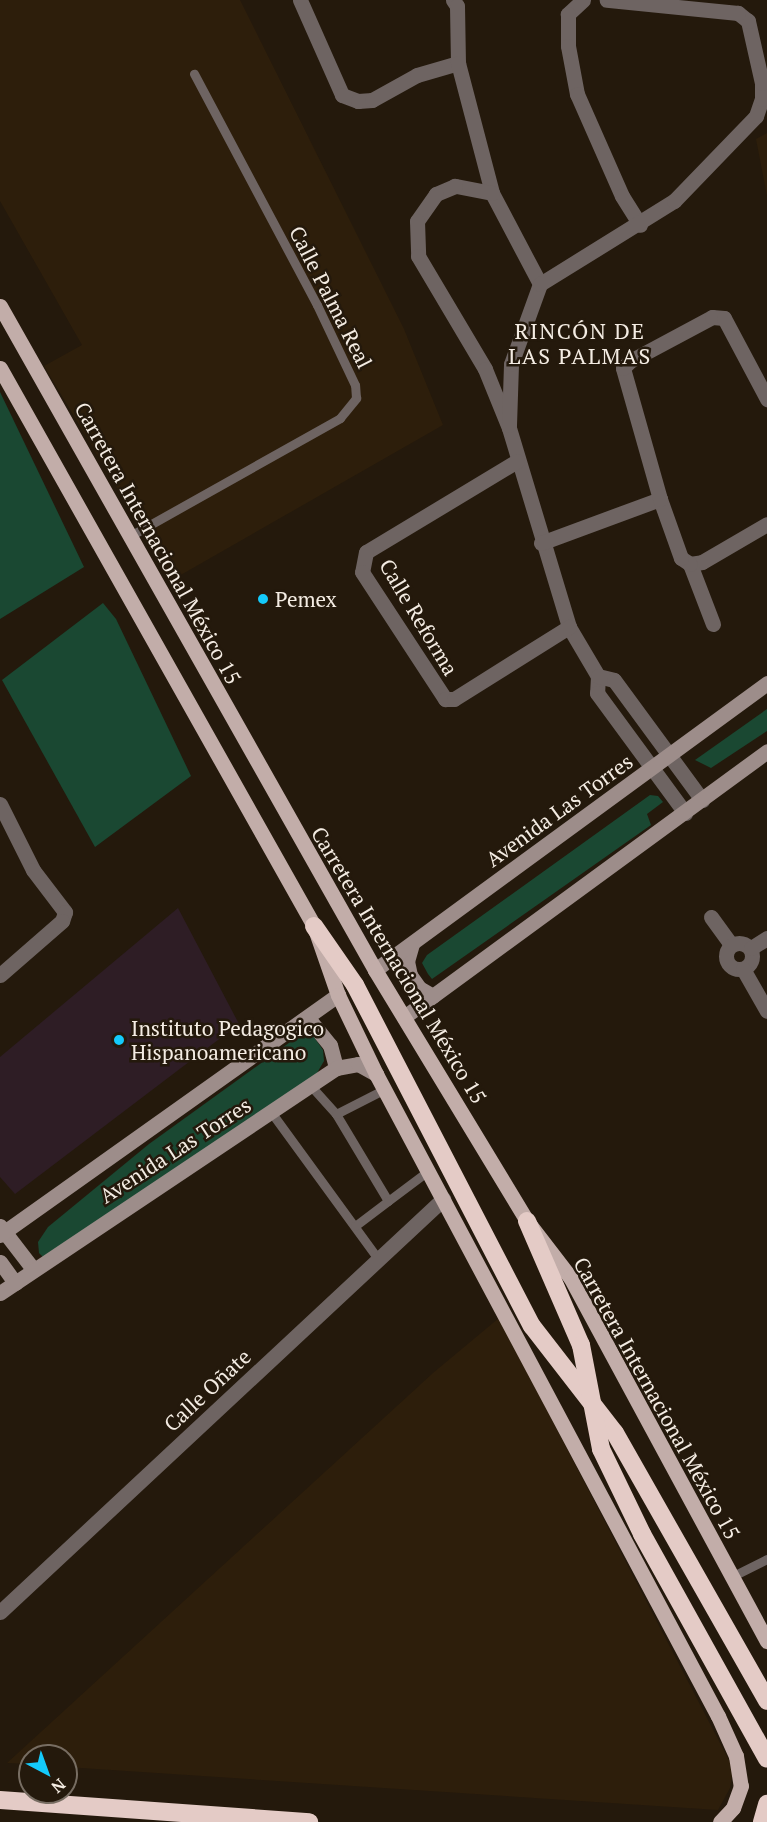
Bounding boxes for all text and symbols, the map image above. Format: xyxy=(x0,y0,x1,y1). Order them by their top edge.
street label: Calle Palma Real xyxy=(284,222,378,372)
district label: RINCÓN DE LAS PALMAS xyxy=(508,317,652,368)
street label: Carretera Internacional México 15 xyxy=(70,398,246,688)
street label: Calle Reforma xyxy=(374,554,464,680)
place label: Pemex xyxy=(275,586,337,612)
marker: Pemex xyxy=(256,592,270,606)
street label: Avenida Las Torres xyxy=(481,748,637,872)
street label: Carretera Internacional México 15 xyxy=(306,822,492,1108)
place label: Instituto Pedagogico Hispanoamericano xyxy=(131,1015,324,1065)
marker: Instituto Pedagogico Hispanoamericano xyxy=(112,1033,126,1047)
street label: Avenida Las Torres xyxy=(95,1092,255,1208)
street label: Carretera Internacional México 15 xyxy=(569,1253,745,1543)
street label: Calle Oñate xyxy=(158,1343,256,1437)
north arrow xyxy=(18,1744,78,1804)
text: N xyxy=(47,1774,70,1798)

